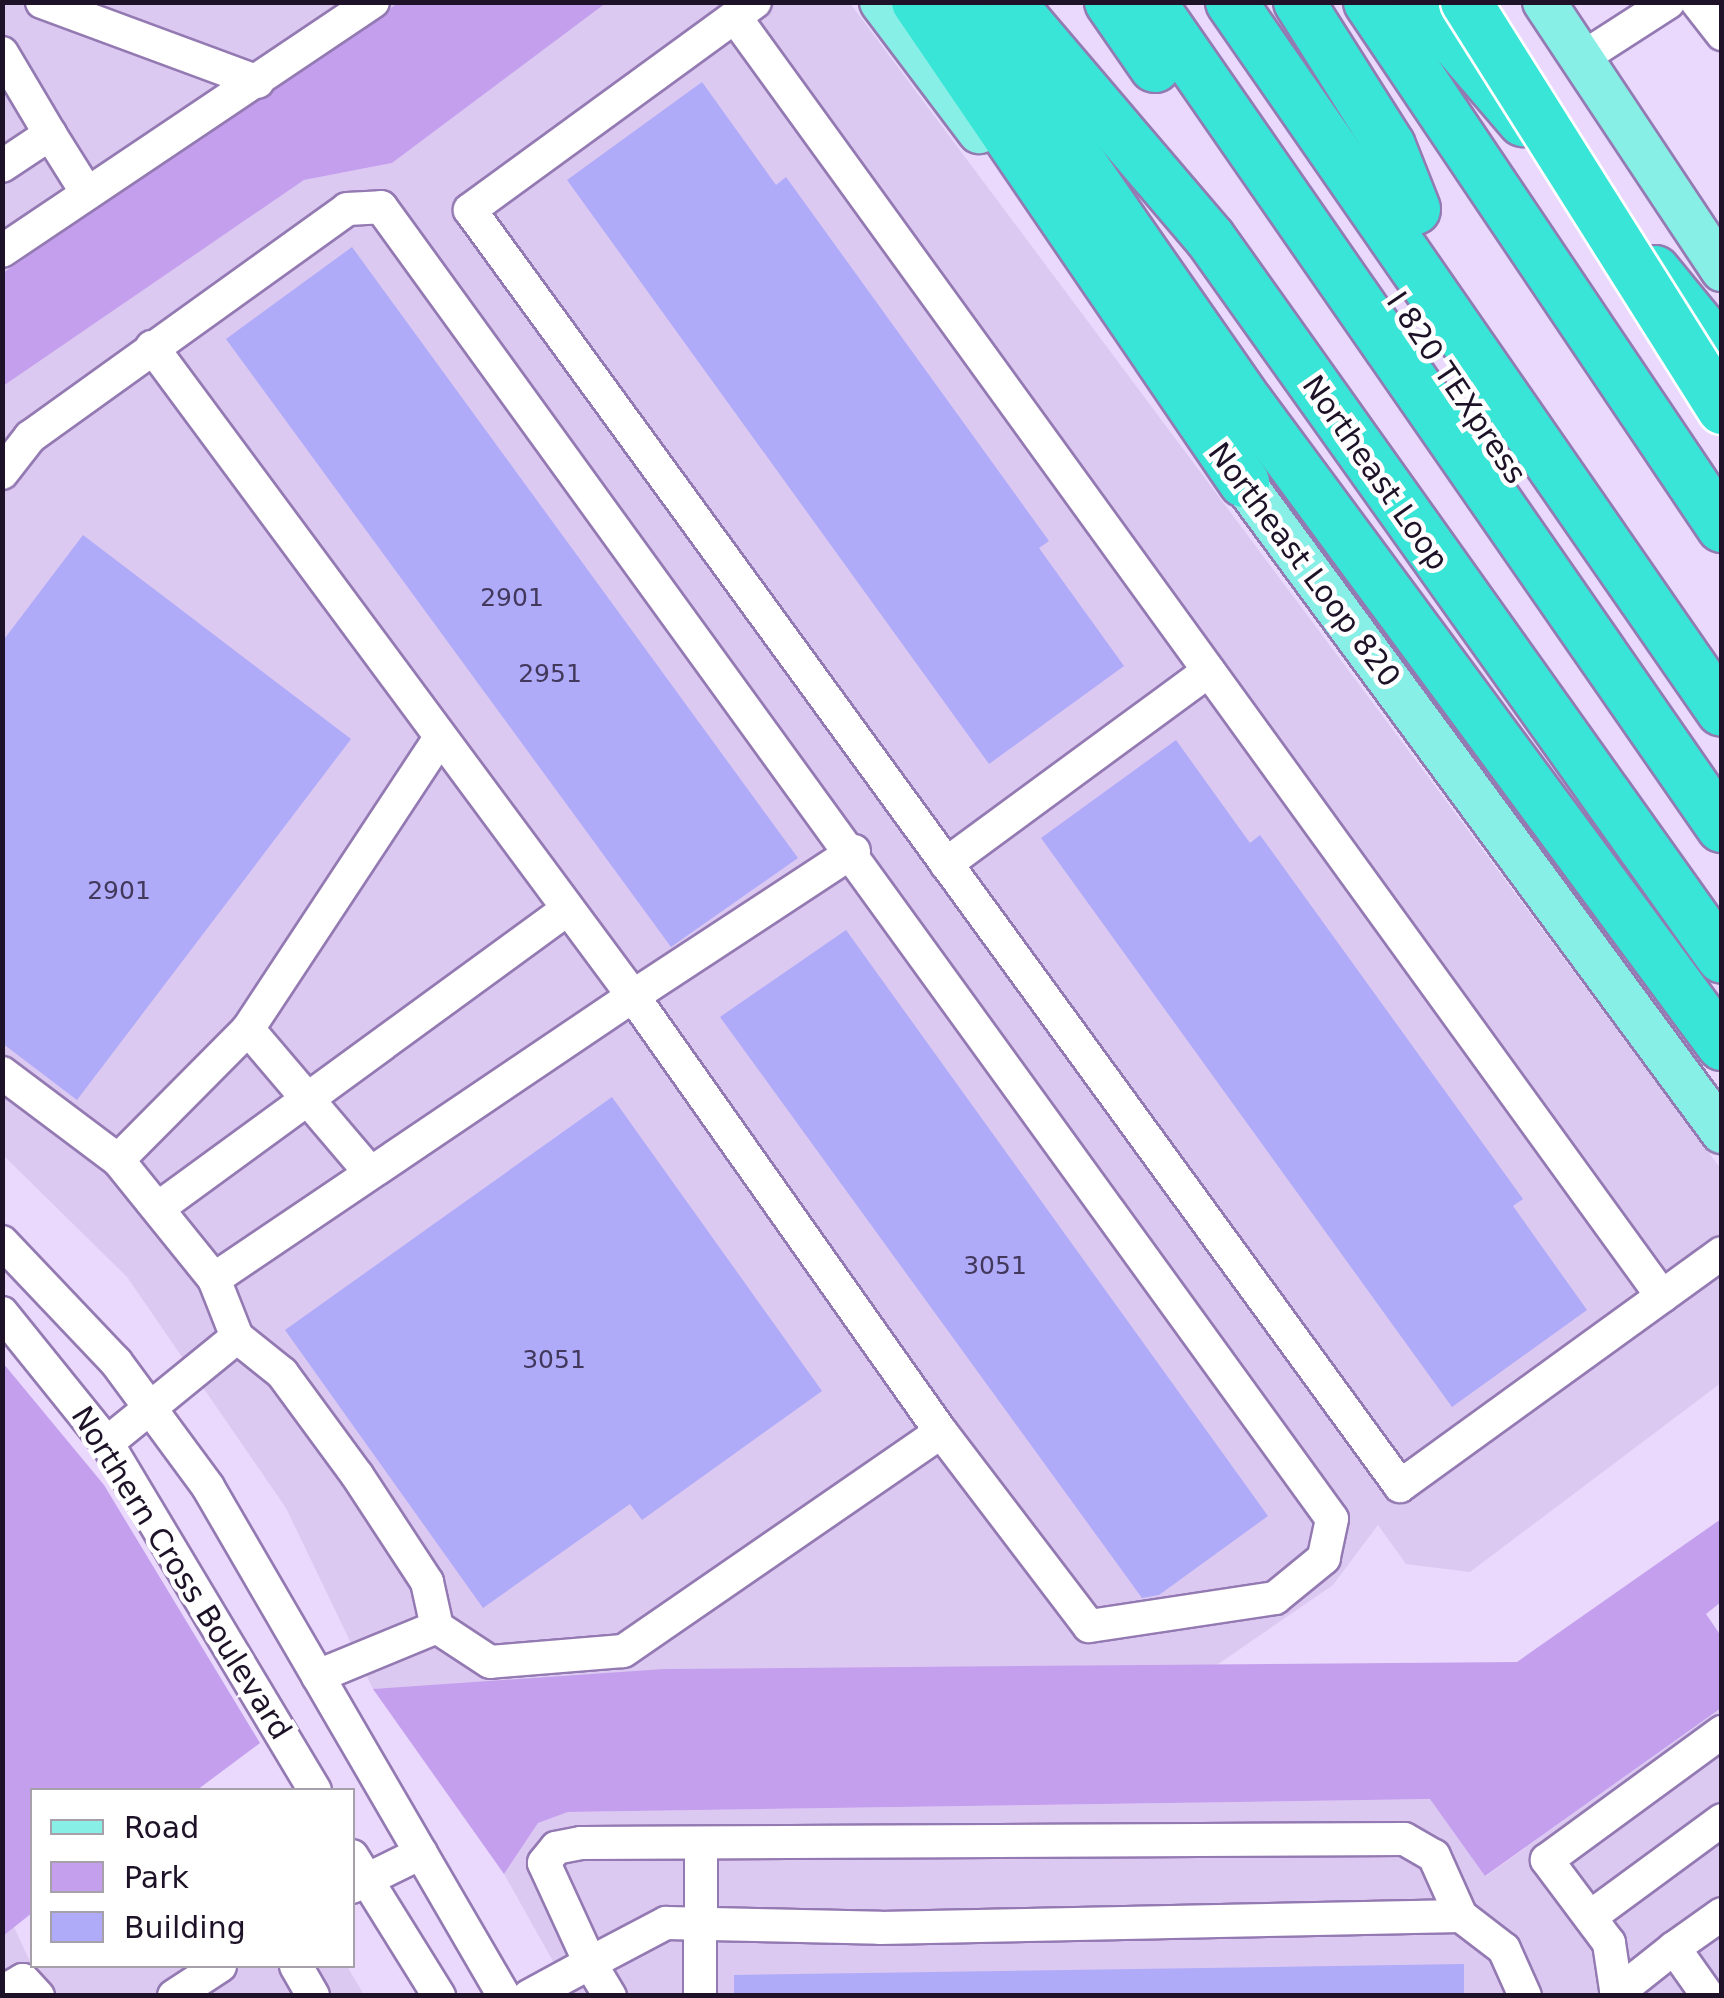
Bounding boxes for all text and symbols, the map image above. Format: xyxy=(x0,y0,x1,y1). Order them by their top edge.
street label: I 820 TEXpress xyxy=(1379,285,1533,491)
street label: Northeast Loop xyxy=(1294,369,1456,577)
street label: Northeast Loop 820 xyxy=(1200,436,1408,694)
house number: 2901 xyxy=(480,583,544,613)
house number: 2951 xyxy=(518,659,582,689)
house number: 2901 xyxy=(87,876,151,906)
house number: 3051 xyxy=(963,1251,1027,1281)
house number: 3051 xyxy=(522,1345,586,1375)
street label: Northern Cross Boulevard xyxy=(63,1400,299,1746)
legend xyxy=(30,1788,355,1968)
text: Road xyxy=(124,1810,199,1845)
text: Park xyxy=(124,1860,189,1895)
text: Building xyxy=(124,1910,246,1945)

